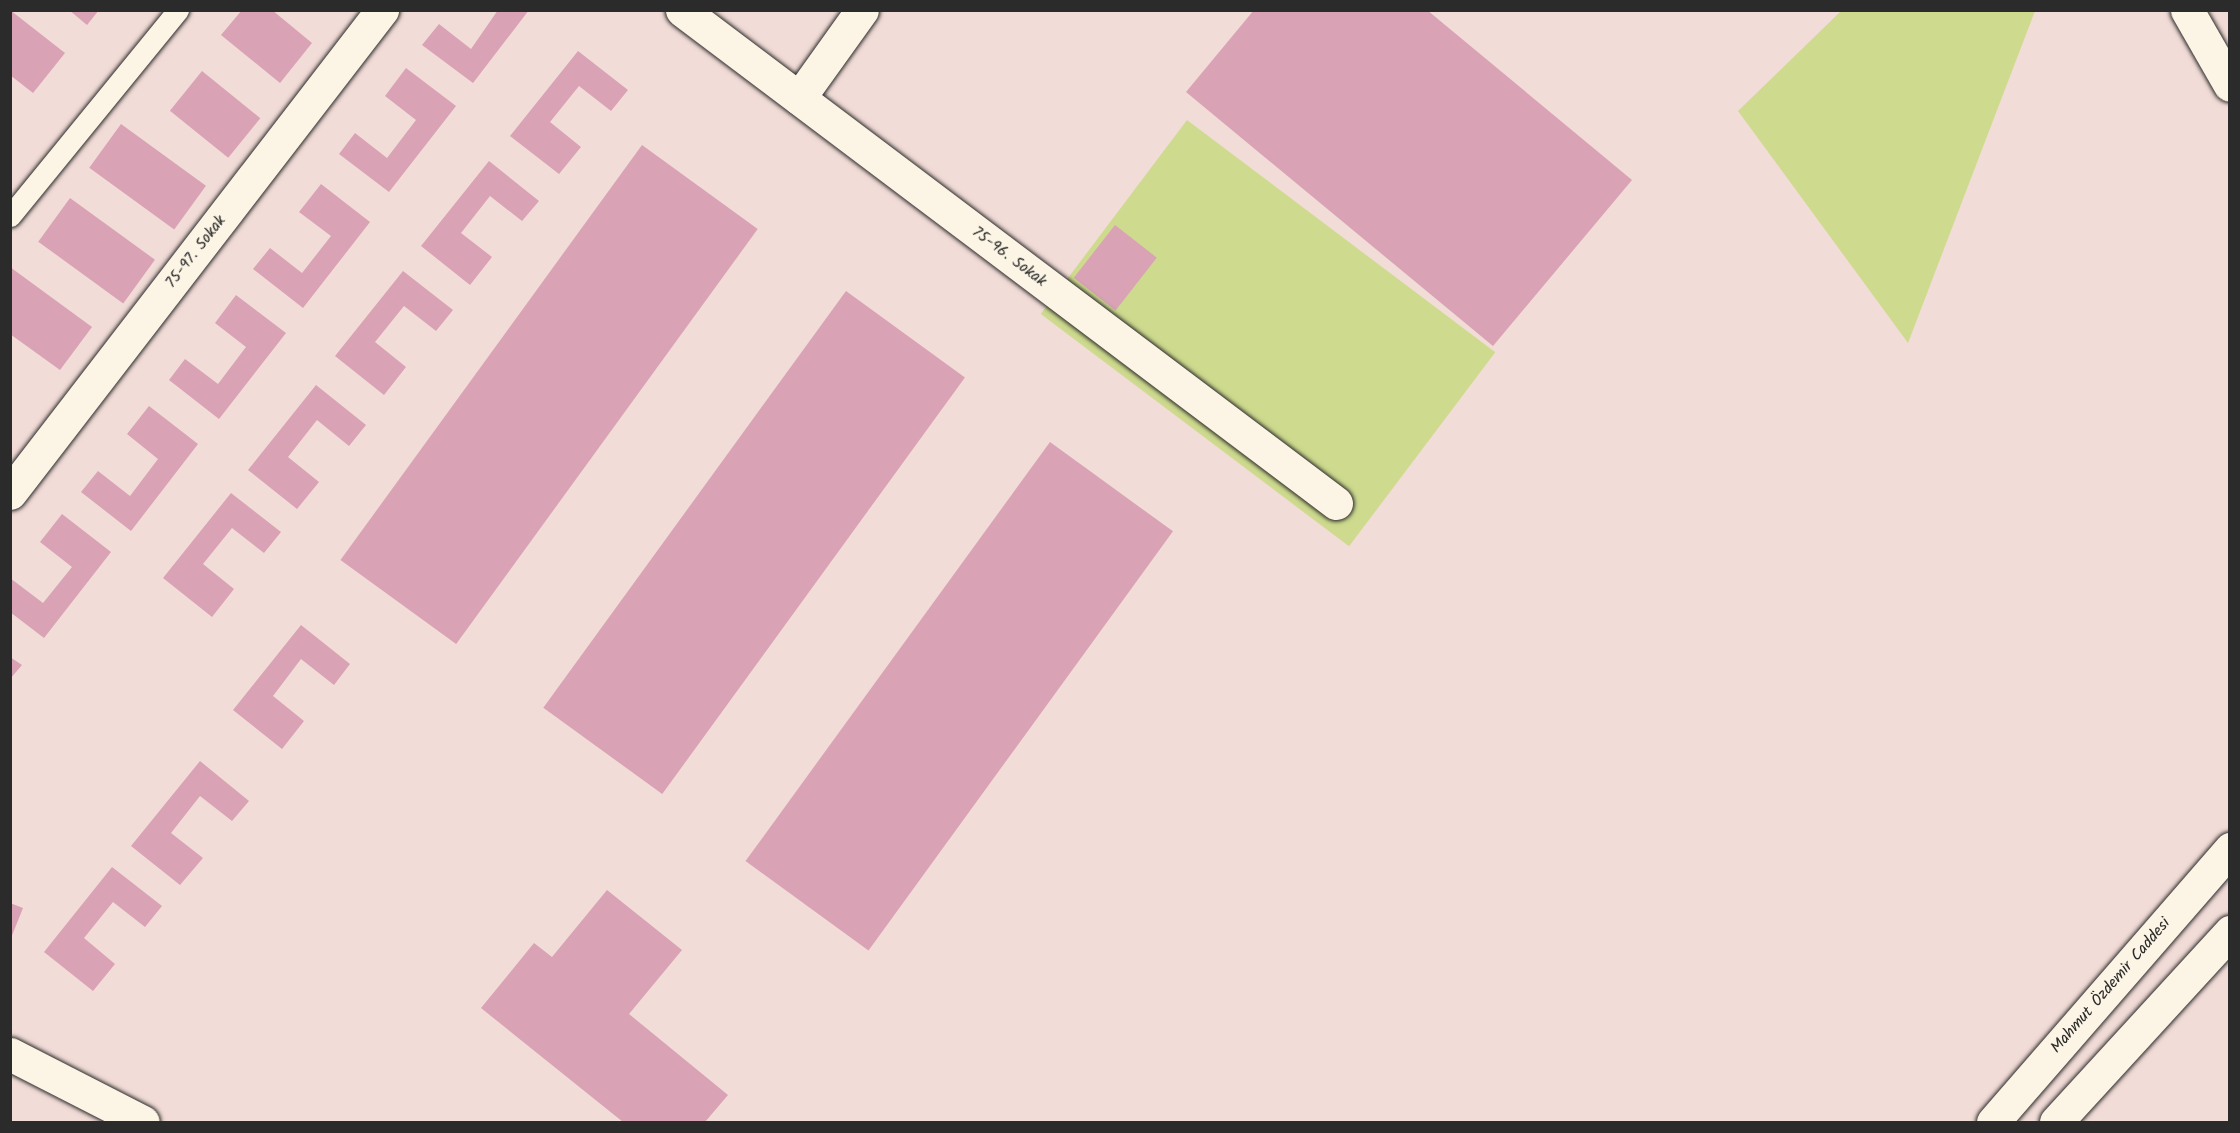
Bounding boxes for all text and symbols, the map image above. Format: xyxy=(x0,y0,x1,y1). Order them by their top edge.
street label: 75-97. Sokak xyxy=(162,212,230,292)
street label: 75-96. Sokak xyxy=(968,223,1050,291)
street label: Mahmut Özdemir Caddesi xyxy=(2047,914,2175,1058)

